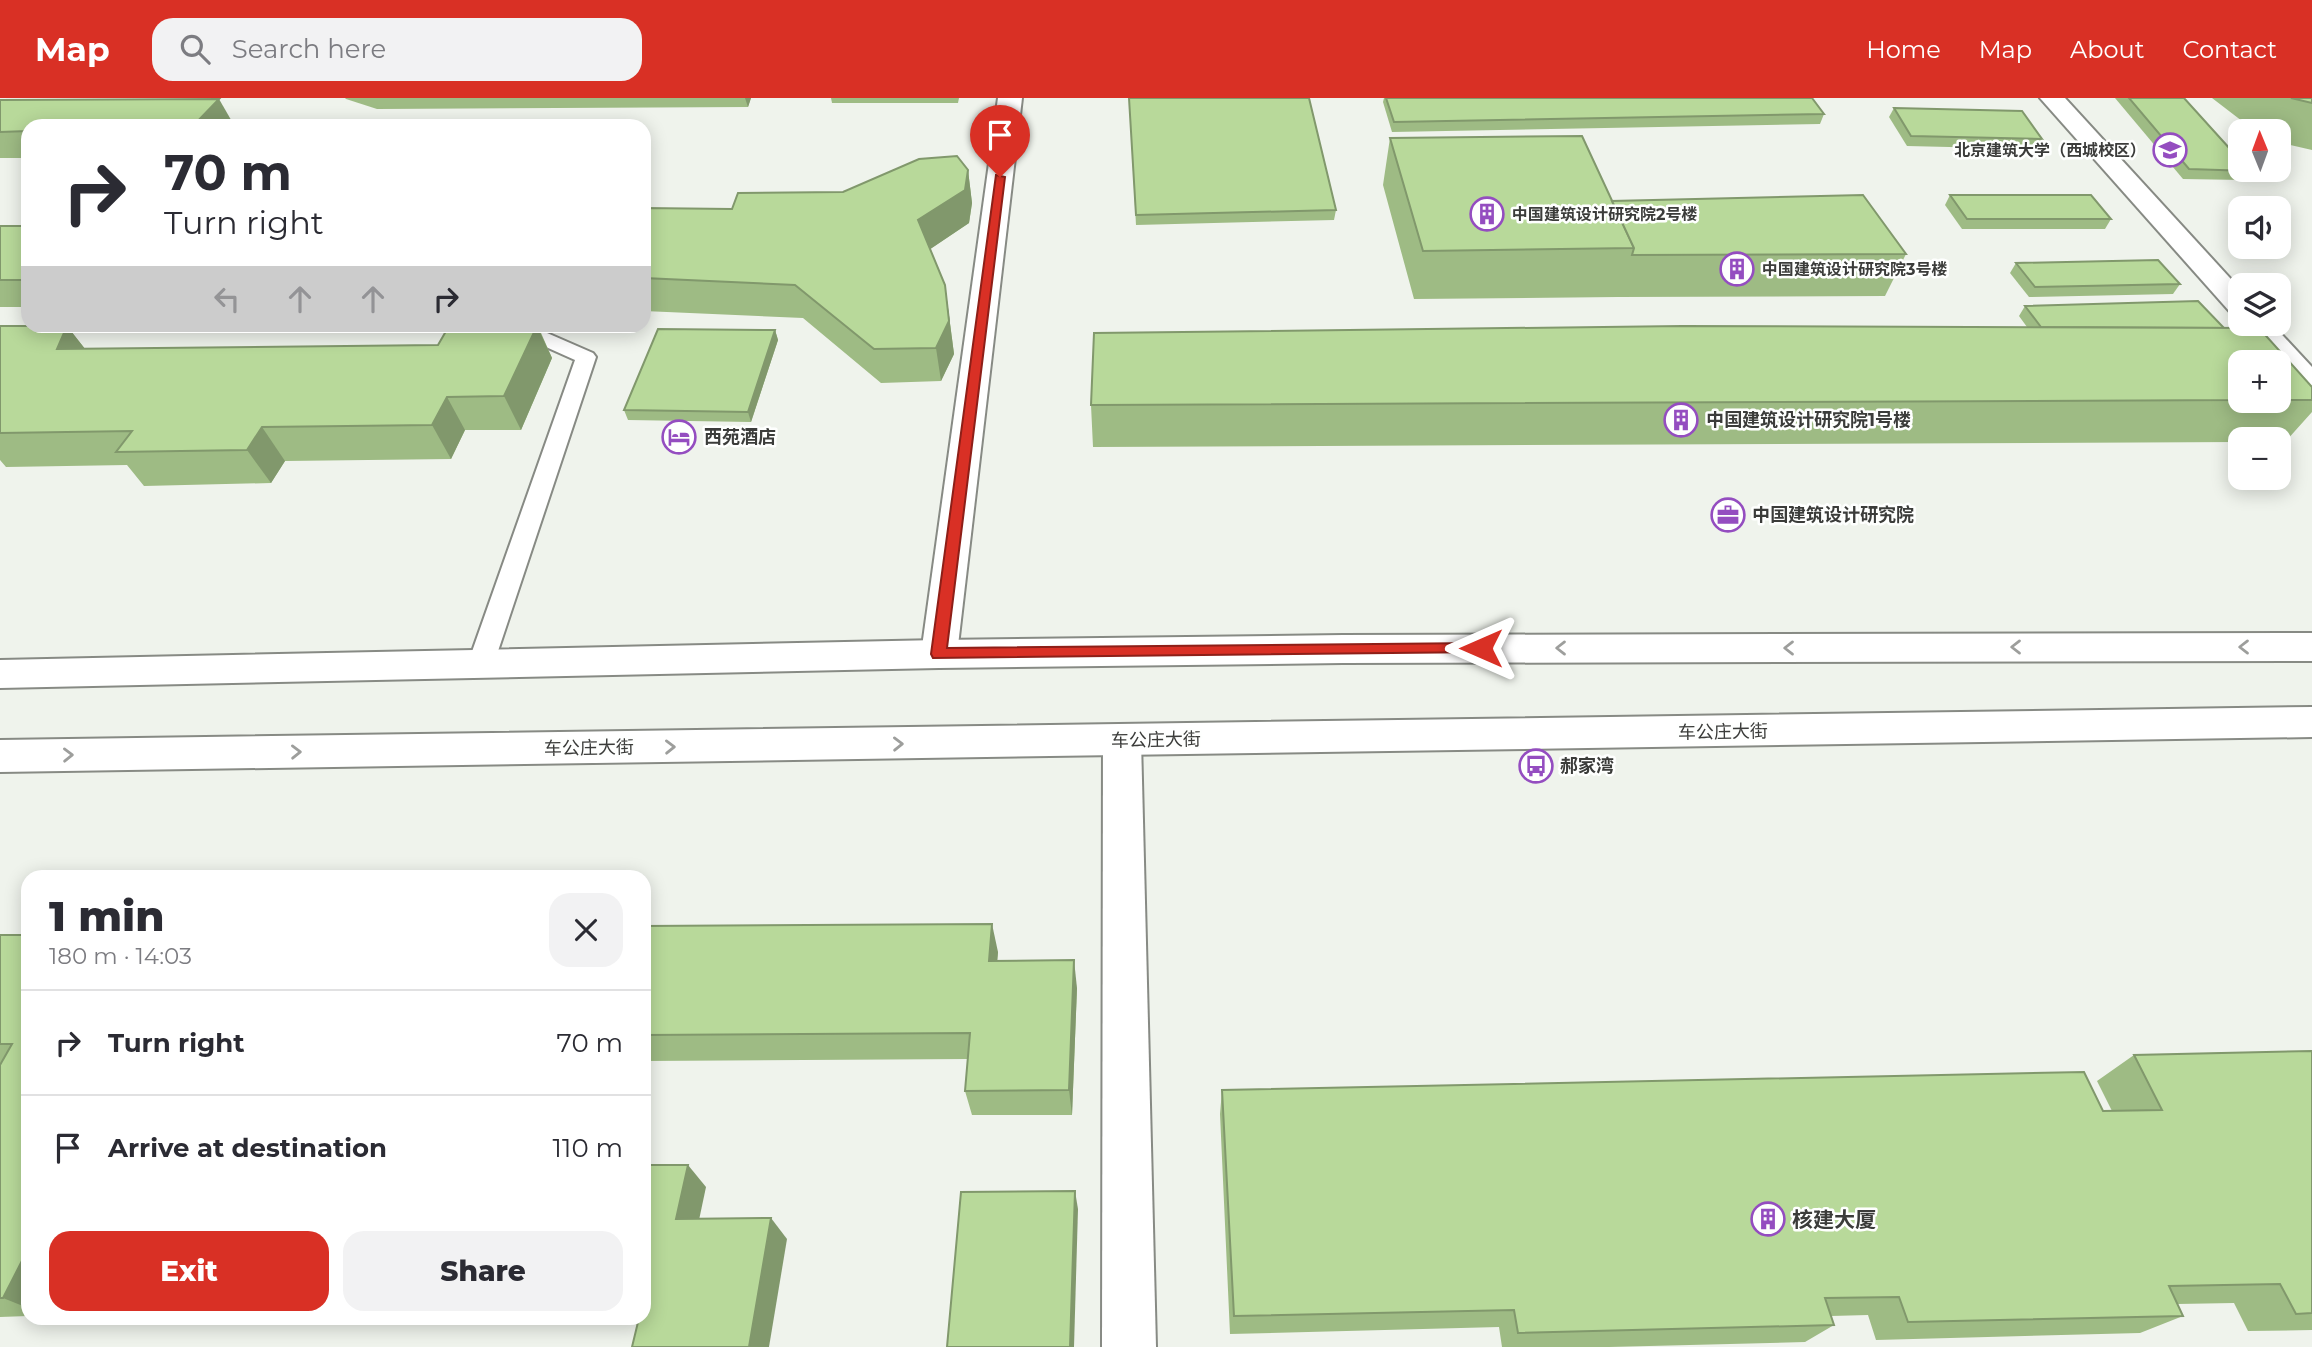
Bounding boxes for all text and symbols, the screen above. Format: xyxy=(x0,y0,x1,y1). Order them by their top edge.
search box xyxy=(152,18,642,81)
text: Map xyxy=(35,29,110,69)
icon: search xyxy=(176,30,214,68)
text: Search here xyxy=(232,33,386,65)
text: Home xyxy=(1866,35,1941,64)
text: Map xyxy=(1979,35,2032,64)
text: About xyxy=(2070,35,2144,64)
text: Contact xyxy=(2182,35,2277,64)
pin xyxy=(970,105,1030,177)
icon: arrive xyxy=(981,116,1019,154)
north arrow xyxy=(2228,119,2291,182)
map controls xyxy=(2228,119,2291,490)
school or university icon: 北京建筑大学（西城校区） xyxy=(2151,131,2189,169)
place label: 北京建筑大学（西城校区） xyxy=(1954,141,2146,160)
text: 70 m xyxy=(164,143,292,202)
icon: right xyxy=(49,147,140,238)
building icon: 中国建筑设计研究院2号楼 xyxy=(1468,195,1506,233)
button: sound xyxy=(2228,196,2291,259)
text: Turn right xyxy=(164,203,324,242)
place label: 中国建筑设计研究院2号楼 xyxy=(1512,205,1697,224)
building icon: 中国建筑设计研究院3号楼 xyxy=(1718,250,1756,288)
place label: 中国建筑设计研究院3号楼 xyxy=(1762,260,1947,279)
button: layers xyxy=(2228,273,2291,336)
icon: left xyxy=(208,280,246,318)
icon: ahead xyxy=(281,280,319,318)
icon: ahead xyxy=(354,280,392,318)
icon: right xyxy=(427,280,465,318)
button: + xyxy=(2228,350,2291,413)
building icon: 中国建筑设计研究院1号楼 xyxy=(1662,401,1700,439)
place label: 中国建筑设计研究院1号楼 xyxy=(1706,409,1911,431)
hotel icon: 西苑酒店 xyxy=(660,418,698,456)
place label: 西苑酒店 xyxy=(704,426,776,448)
button: − xyxy=(2228,427,2291,490)
office icon: 中国建筑设计研究院 xyxy=(1709,496,1747,534)
place label: 中国建筑设计研究院 xyxy=(1752,504,1914,526)
position arrow xyxy=(1444,611,1518,685)
one-way arrow xyxy=(2011,639,2021,655)
one-way arrow xyxy=(2238,639,2249,655)
one-way arrow xyxy=(1556,640,1566,656)
one-way arrow xyxy=(1783,640,1794,656)
street label: 车公庄大街 xyxy=(1678,720,1768,744)
street label: 车公庄大街 xyxy=(1111,728,1201,752)
street label: 车公庄大街 xyxy=(544,736,634,760)
one-way arrow xyxy=(892,736,903,751)
one-way arrow xyxy=(665,739,676,755)
one-way arrow xyxy=(291,744,301,760)
bus stop icon: 郝家湾 xyxy=(1517,747,1555,785)
one-way arrow xyxy=(63,748,74,763)
place label: 郝家湾 xyxy=(1560,755,1614,777)
text: 1 min xyxy=(49,890,165,942)
button: close xyxy=(549,893,623,967)
text: 180 m · 14:03 xyxy=(49,942,192,970)
icon: right xyxy=(49,1024,87,1062)
text: Turn right xyxy=(108,1027,244,1059)
text: 70 m xyxy=(557,1027,623,1059)
icon: arrive xyxy=(49,1129,87,1167)
text: Arrive at destination xyxy=(108,1132,387,1164)
text: 110 m xyxy=(553,1132,623,1164)
building icon: 核建大厦 xyxy=(1749,1200,1787,1238)
place label: 核建大厦 xyxy=(1792,1207,1876,1232)
button: Exit xyxy=(49,1231,329,1311)
button: Share xyxy=(343,1231,623,1311)

